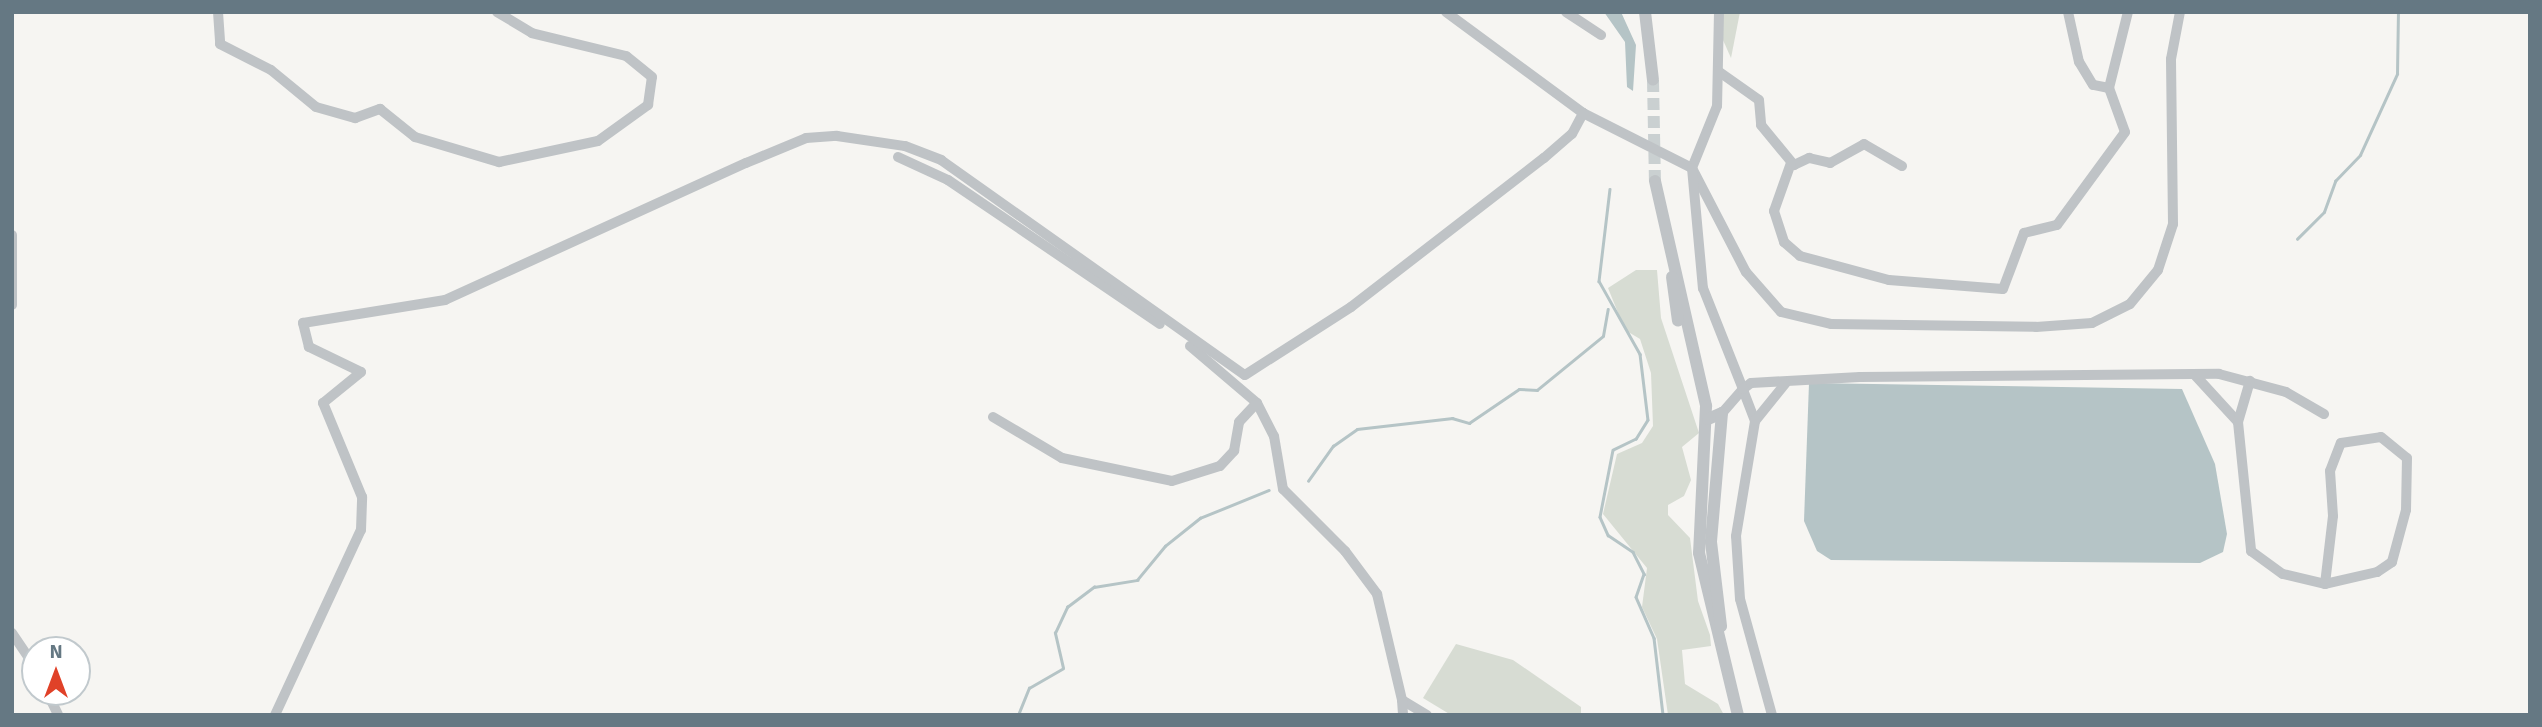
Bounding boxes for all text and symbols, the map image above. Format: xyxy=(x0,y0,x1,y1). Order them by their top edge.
north arrow xyxy=(21,636,91,706)
text: N xyxy=(49,640,63,664)

